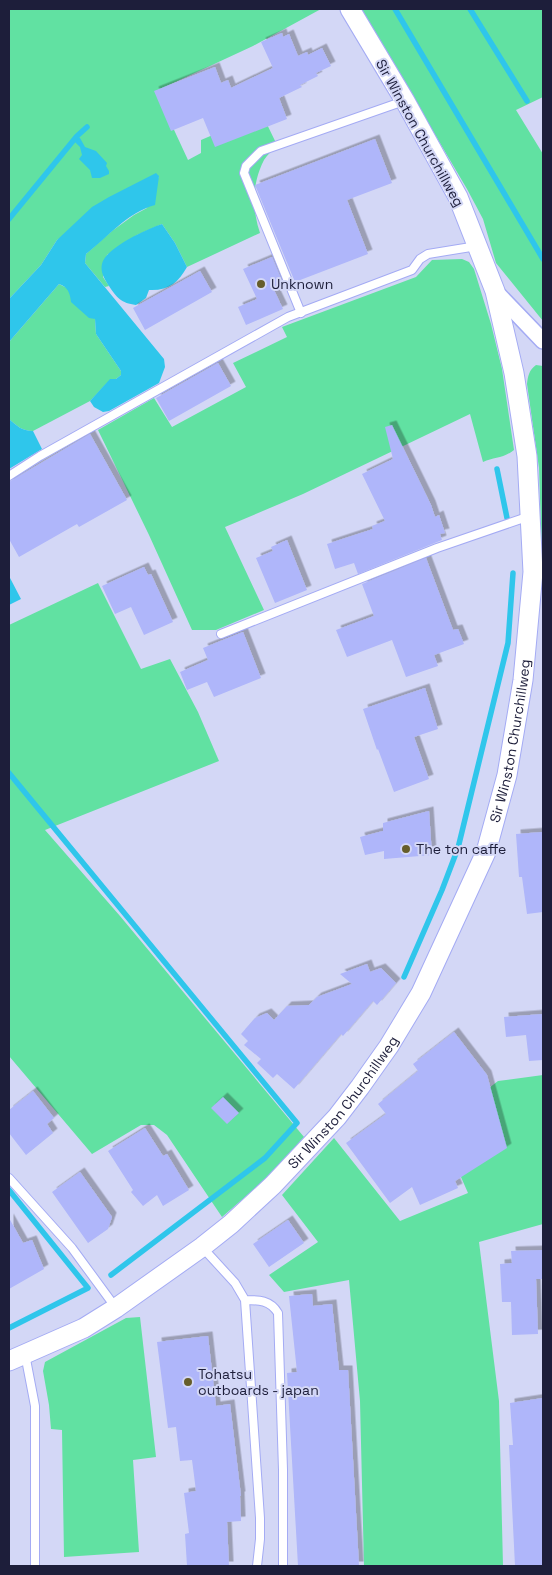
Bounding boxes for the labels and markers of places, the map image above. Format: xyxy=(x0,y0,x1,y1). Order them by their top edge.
place label: Unknown xyxy=(271,275,333,293)
marker: Unknown xyxy=(255,278,267,290)
place label: The ton caffe xyxy=(416,840,506,858)
marker: The ton caffe xyxy=(400,843,412,855)
place label: Tohatsu outboards - japan xyxy=(198,1365,319,1399)
marker: Tohatsu outboards - japan xyxy=(182,1376,194,1388)

